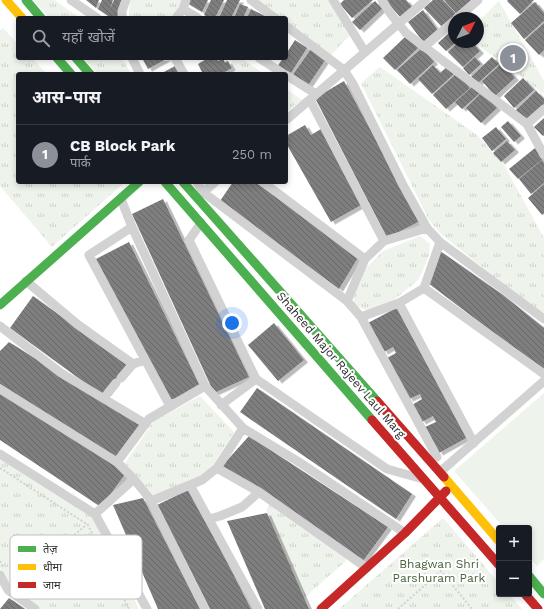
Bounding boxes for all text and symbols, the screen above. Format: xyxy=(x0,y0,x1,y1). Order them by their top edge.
north arrow xyxy=(448,12,484,48)
search box xyxy=(16,16,288,60)
icon: search xyxy=(30,27,52,49)
text: यहाँ खोजें xyxy=(62,28,115,46)
pin: 1 xyxy=(500,43,526,73)
text: आस-पास xyxy=(32,87,101,107)
text: CB Block Park xyxy=(70,137,175,155)
text: 1 xyxy=(42,147,48,162)
text: 250 m xyxy=(232,147,272,162)
text: पार्क xyxy=(70,155,91,170)
street label: Shaheed Major Rajeev Laul Marg xyxy=(274,289,409,441)
your location xyxy=(222,313,242,333)
map controls xyxy=(496,525,532,597)
button: + xyxy=(496,525,532,561)
legend xyxy=(10,535,142,599)
text: तेज़ xyxy=(43,543,58,556)
park label: Bhagwan Shri Parshuram Park xyxy=(393,557,486,585)
text: धीमा xyxy=(43,561,62,574)
button: − xyxy=(496,561,532,597)
text: जाम xyxy=(43,579,61,592)

